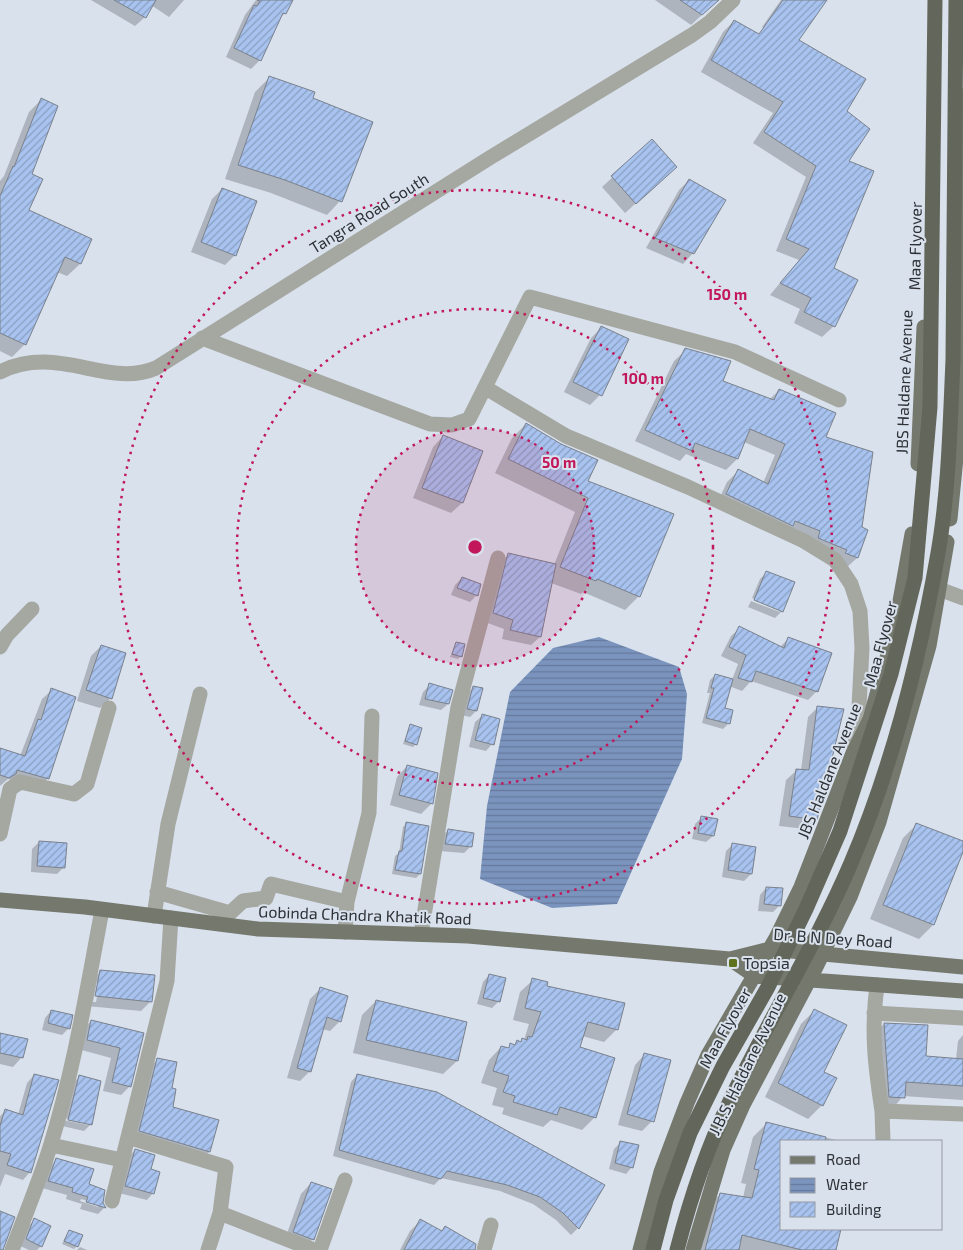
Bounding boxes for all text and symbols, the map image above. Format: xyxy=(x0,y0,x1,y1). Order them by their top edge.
street label: Tangra Road South xyxy=(306,168,432,257)
street label: Maa Flyover xyxy=(904,201,925,291)
text: 150 m xyxy=(707,285,747,303)
street label: JBS Haldane Avenue xyxy=(891,309,916,455)
text: 100 m xyxy=(622,369,664,387)
text: 50 m xyxy=(542,453,576,471)
centre of rings xyxy=(466,538,484,556)
street label: Maa Flyover xyxy=(859,598,900,689)
street label: JBS Haldane Avenue xyxy=(793,700,864,841)
street label: Gobinda Chandra Khatik Road xyxy=(258,901,472,928)
street label: Dr. B N Dey Road xyxy=(773,924,893,951)
place label: Topsia xyxy=(743,953,790,972)
marker: Topsia xyxy=(727,957,739,969)
street label: Maa Flyover xyxy=(695,984,755,1071)
street label: J.B.S. Haldane Avenue xyxy=(704,990,789,1138)
legend xyxy=(780,1140,943,1230)
text: Road xyxy=(826,1150,861,1168)
text: Water xyxy=(826,1175,868,1193)
text: Building xyxy=(826,1200,882,1218)

